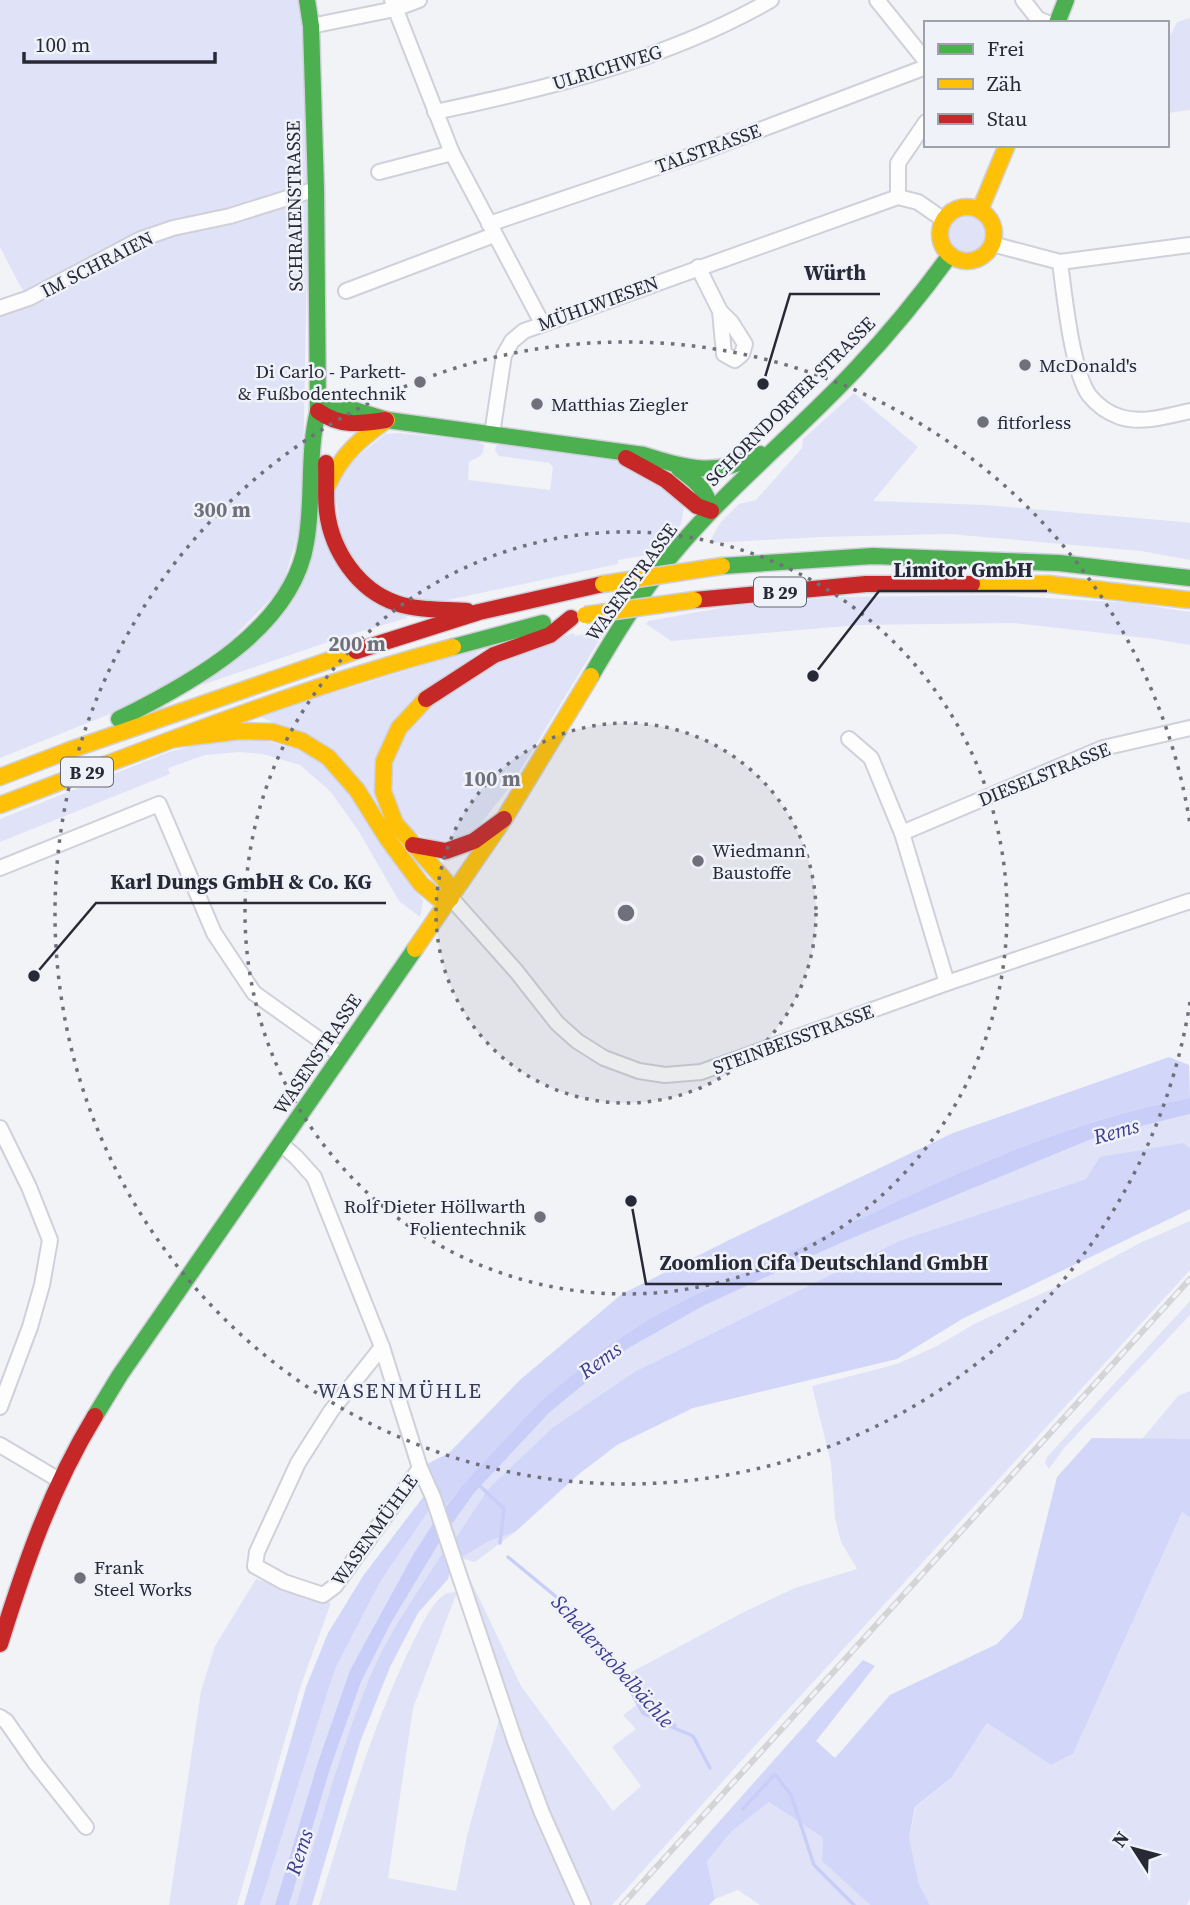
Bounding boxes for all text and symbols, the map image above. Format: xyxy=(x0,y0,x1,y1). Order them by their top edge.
scale bar xyxy=(24,21,215,65)
legend xyxy=(924,21,1169,147)
text: 100 m xyxy=(35,30,90,59)
text: Frei xyxy=(987,34,1024,63)
street label: ULRICHWEG xyxy=(549,38,665,96)
text: Zäh xyxy=(987,69,1022,98)
text: Stau xyxy=(987,104,1027,133)
street label: TALSTRASSE xyxy=(652,117,764,179)
street label: SCHRAIENSTRASSE xyxy=(280,120,308,292)
street label: IM SCHRAIEN xyxy=(36,225,158,303)
callout: Würth xyxy=(790,252,880,294)
text: Würth xyxy=(804,258,866,287)
street label: MÜHLWIESEN xyxy=(534,269,662,337)
street label: SCHORNDORFER STRASSE xyxy=(699,310,881,492)
place label: McDonald's xyxy=(1039,352,1137,378)
marker: McDonald's xyxy=(1017,357,1033,373)
place label: Di Carlo - Parkett- & Fußbodentechnik xyxy=(238,358,407,406)
marker: Di Carlo - Parkett- & Fußbodentechnik xyxy=(412,374,428,390)
place label: Matthias Ziegler xyxy=(551,391,688,417)
marker: Matthias Ziegler xyxy=(529,396,545,412)
place label: fitforless xyxy=(997,409,1071,435)
marker: fitforless xyxy=(975,414,991,430)
text: 300 m xyxy=(193,495,251,524)
street label: WASENSTRASSE xyxy=(579,518,683,646)
callout: Limitor GmbH xyxy=(879,549,1047,591)
text: Limitor GmbH xyxy=(893,555,1033,584)
road number: B 29 xyxy=(754,578,806,606)
text: 200 m xyxy=(328,629,386,658)
street label: DIESELSTRASSE xyxy=(974,736,1114,812)
road number: B 29 xyxy=(61,758,113,786)
text: 100 m xyxy=(463,764,521,793)
place label: Wiedmann Baustoffe xyxy=(712,837,806,885)
marker: Wiedmann Baustoffe xyxy=(690,853,706,869)
callout: Karl Dungs GmbH & Co. KG xyxy=(96,861,386,903)
text: Karl Dungs GmbH & Co. KG xyxy=(110,867,372,896)
centre of rings xyxy=(614,901,638,925)
street label: WASENSTRASSE xyxy=(267,989,367,1119)
street label: STEINBEISSTRASSE xyxy=(709,998,877,1080)
water label: Rems xyxy=(1089,1111,1143,1152)
place label: Rolf Dieter Höllwarth Folientechnik xyxy=(344,1193,527,1241)
marker: Rolf Dieter Höllwarth Folientechnik xyxy=(532,1209,548,1225)
callout: Zoomlion Cifa Deutschland GmbH xyxy=(646,1242,1002,1284)
text: Zoomlion Cifa Deutschland GmbH xyxy=(660,1248,988,1277)
water label: Rems xyxy=(572,1334,628,1386)
district label: WASENMÜHLE xyxy=(317,1376,483,1405)
street label: WASENMÜHLE xyxy=(325,1469,423,1591)
place label: Frank Steel Works xyxy=(94,1554,192,1602)
marker: Frank Steel Works xyxy=(72,1570,88,1586)
water label: Schellerstobelbächle xyxy=(545,1588,681,1734)
north arrow xyxy=(1099,1814,1169,1884)
water label: Rems xyxy=(278,1825,320,1880)
text: N xyxy=(1106,1826,1135,1852)

